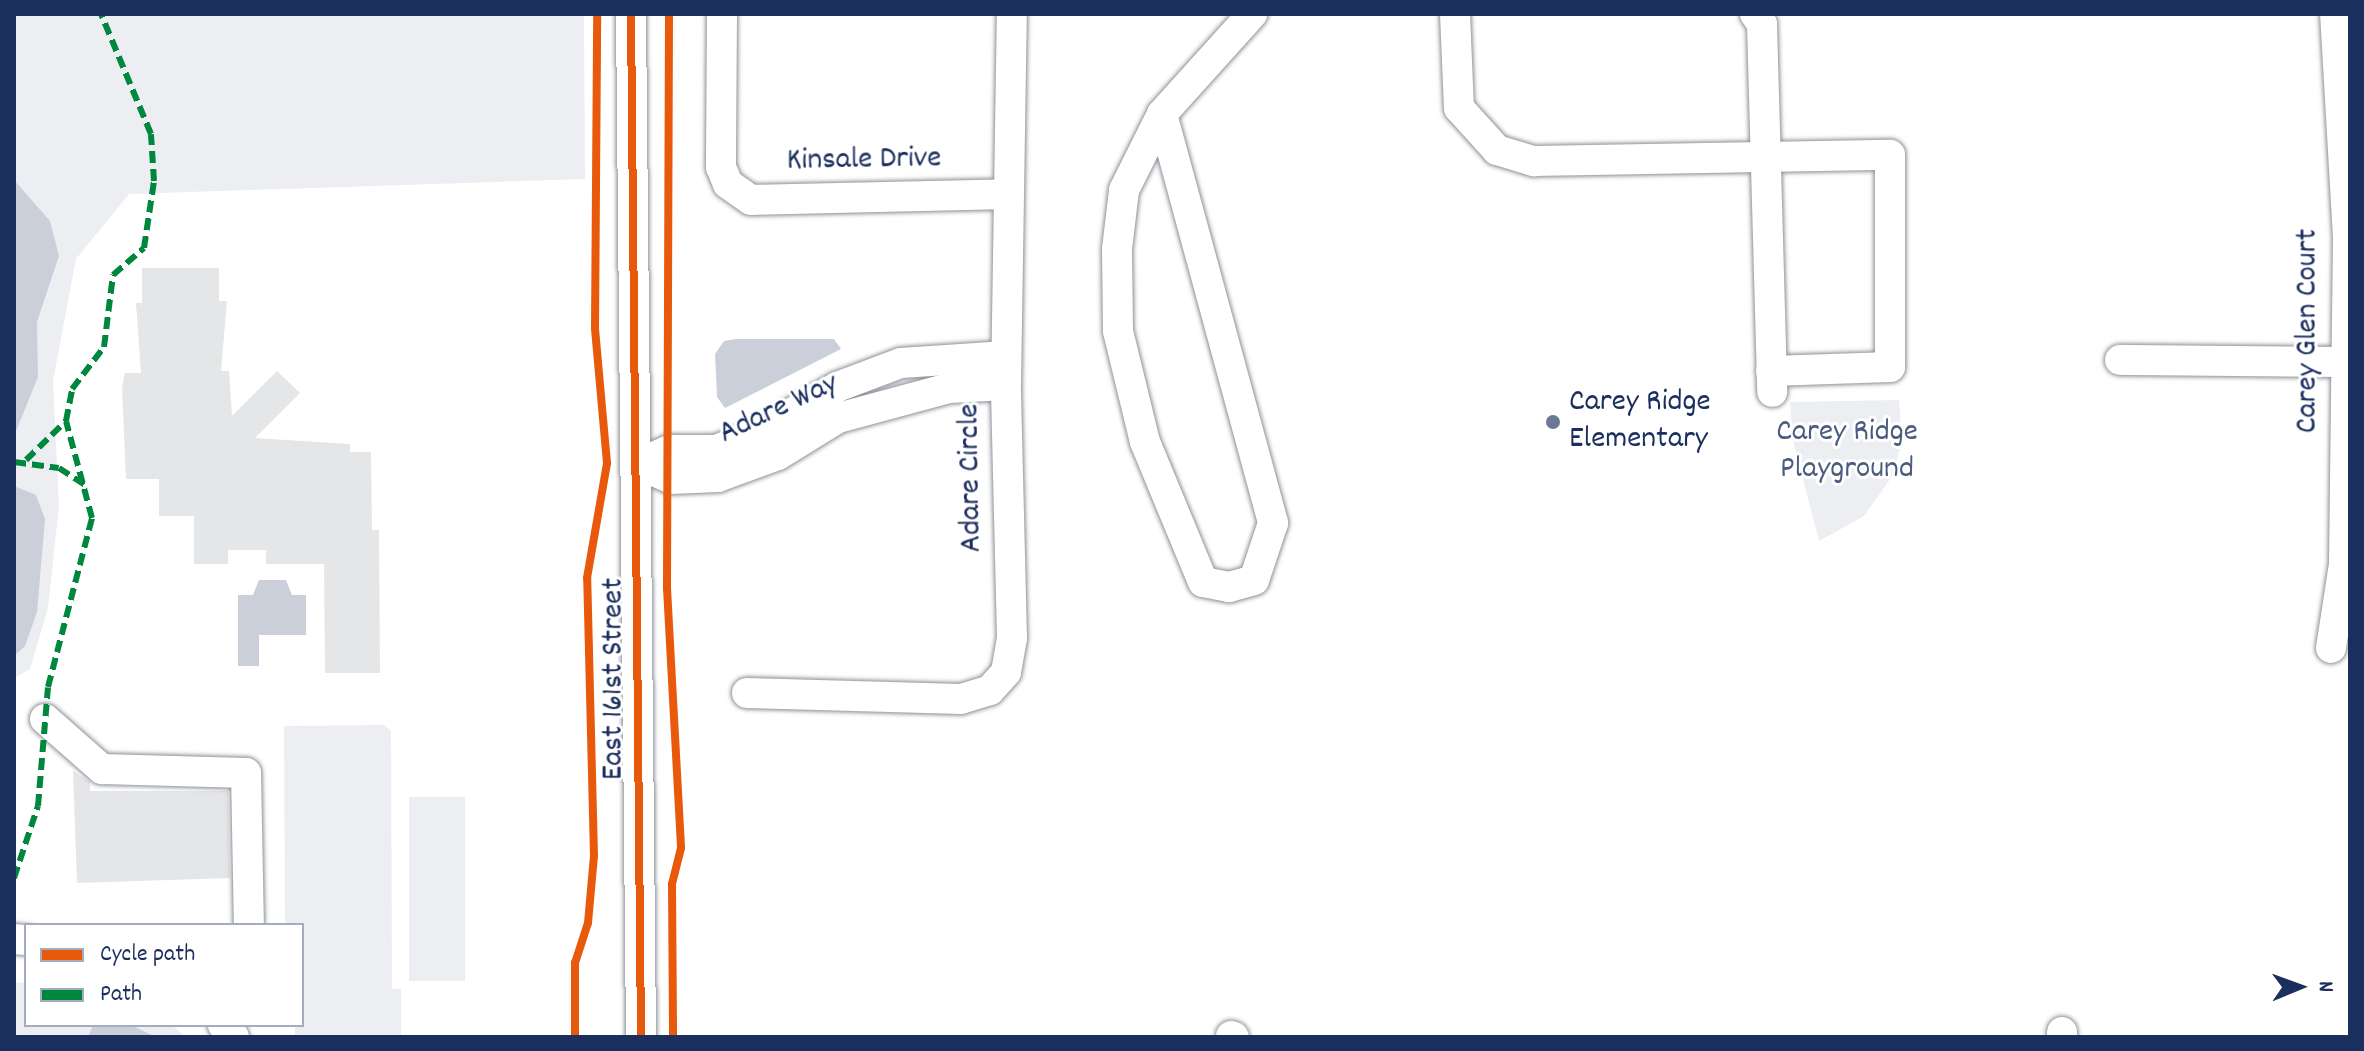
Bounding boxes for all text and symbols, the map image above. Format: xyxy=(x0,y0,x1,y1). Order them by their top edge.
street label: Kinsale Drive xyxy=(786,140,942,182)
street label: Carey Glen Court xyxy=(2290,229,2328,433)
street label: Adare Way xyxy=(713,366,845,454)
place label: Carey Ridge Elementary xyxy=(1569,385,1711,460)
street label: Adare Circle xyxy=(952,403,992,553)
marker: Carey Ridge Elementary xyxy=(1544,413,1562,431)
park label: Carey Ridge Playground xyxy=(1776,415,1918,490)
street label: East 161st Street xyxy=(596,578,634,780)
legend xyxy=(24,923,304,1027)
text: Cycle path xyxy=(100,938,195,972)
north arrow xyxy=(2260,947,2340,1027)
text: Path xyxy=(100,978,142,1012)
text: N xyxy=(2309,981,2340,992)

